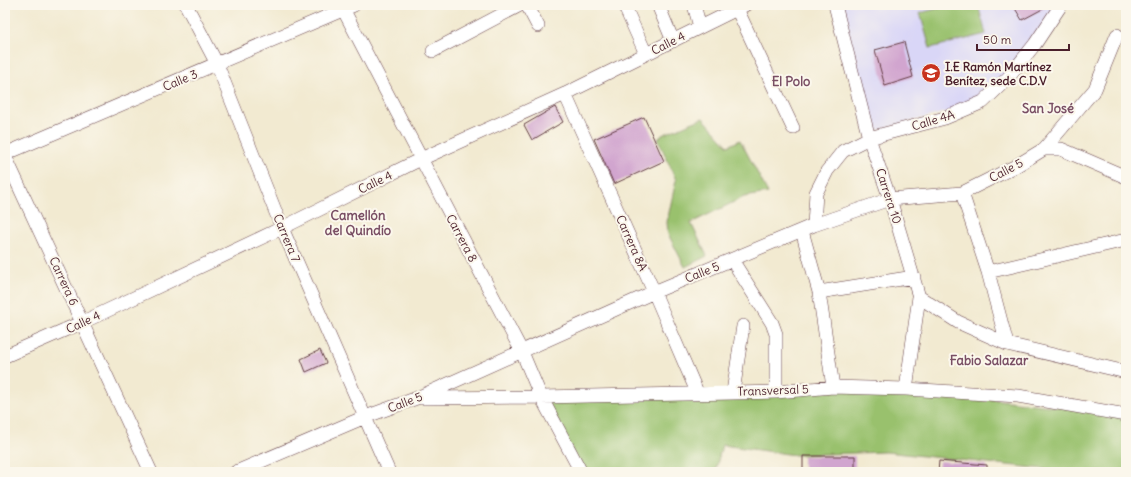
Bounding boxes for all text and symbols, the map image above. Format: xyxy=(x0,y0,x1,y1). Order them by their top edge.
scale bar xyxy=(977,26,1069,52)
street label: Calle 4 xyxy=(648,28,688,58)
text: 50 m xyxy=(983,32,1012,47)
place label: I.E Ramón Martínez Benítez, sede C.D.V xyxy=(945,59,1052,88)
school or university icon: I.E Ramón Martínez Benítez, sede C.D.V xyxy=(920,62,942,84)
street label: Calle 3 xyxy=(160,66,200,94)
district label: El Polo xyxy=(772,73,810,90)
district label: San José xyxy=(1022,100,1074,117)
street label: Calle 4A xyxy=(910,106,957,134)
street label: Calle 5 xyxy=(986,155,1026,185)
street label: Carrera 10 xyxy=(873,166,905,226)
street label: Calle 4 xyxy=(355,167,395,197)
district label: Camellón del Quindío xyxy=(325,207,391,239)
street label: Carrera 7 xyxy=(270,212,304,264)
street label: Carrera 8 xyxy=(443,212,481,265)
street label: Carrera 8A xyxy=(613,213,651,274)
street label: Carrera 6 xyxy=(46,254,82,308)
street label: Calle 5 xyxy=(682,258,722,286)
street label: Calle 4 xyxy=(63,308,103,336)
district label: Fabio Salazar xyxy=(950,352,1029,369)
street label: Transversal 5 xyxy=(737,381,809,399)
street label: Calle 5 xyxy=(385,388,425,416)

